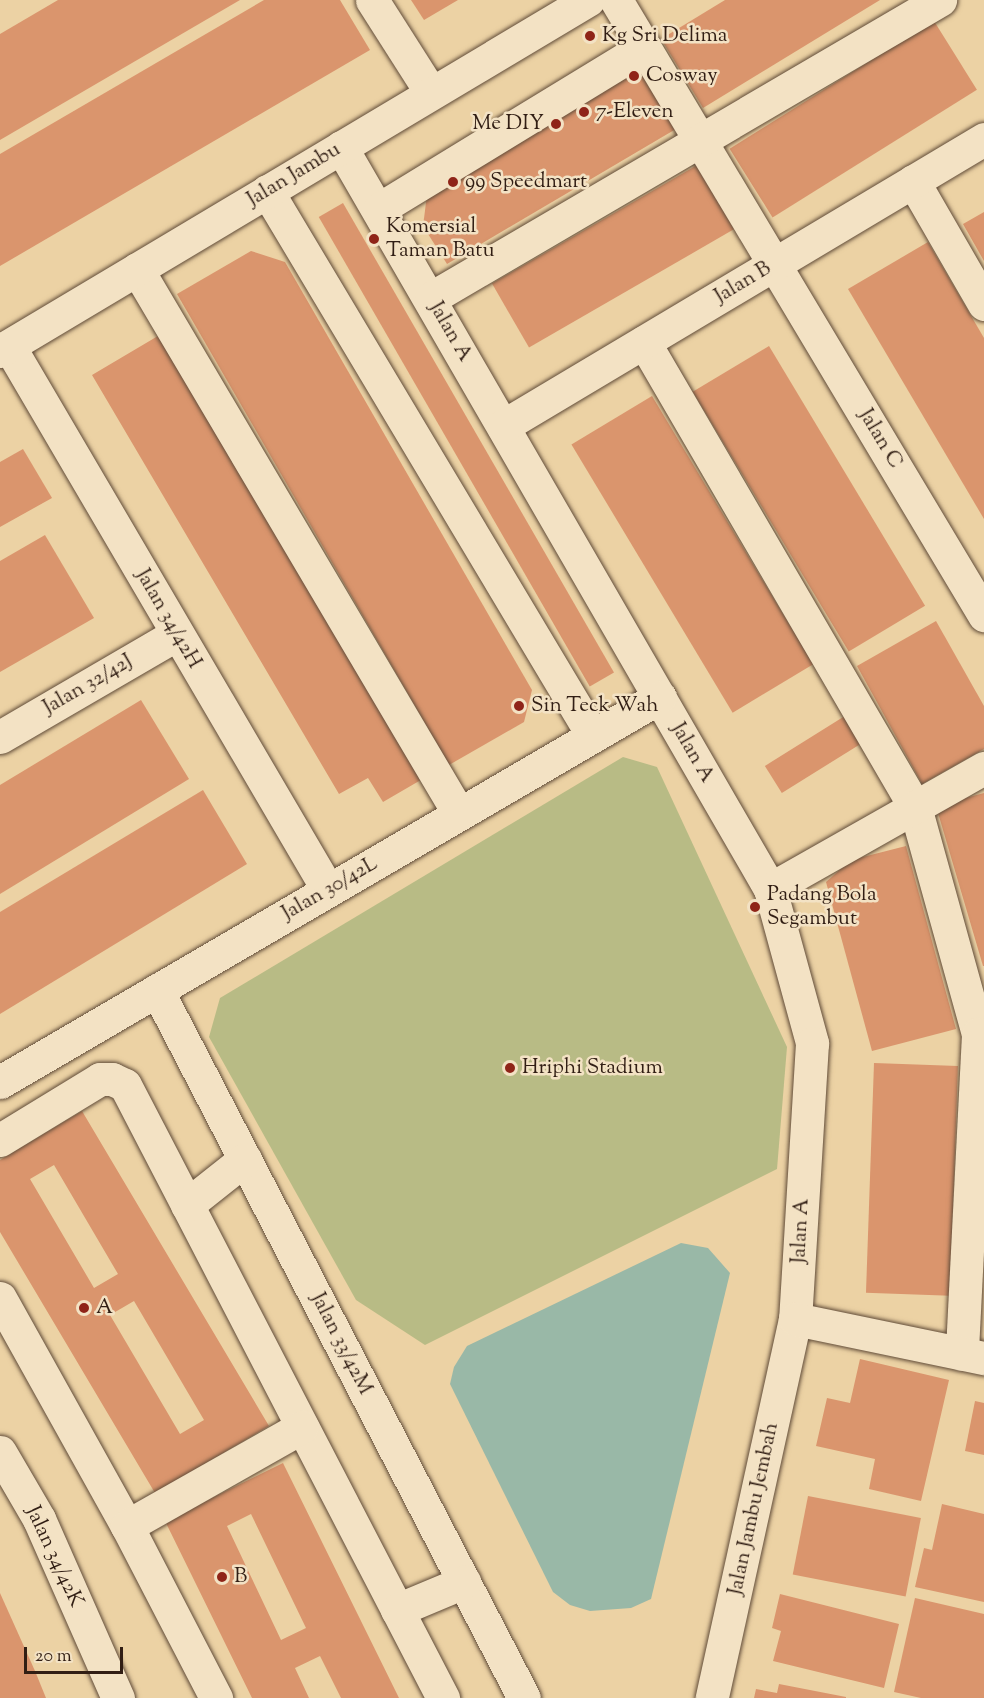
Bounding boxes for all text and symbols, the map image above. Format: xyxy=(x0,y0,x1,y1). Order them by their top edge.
place label: Kg Sri Delima xyxy=(602,23,728,49)
marker: Kg Sri Delima xyxy=(583,29,597,43)
place label: Cosway xyxy=(646,63,718,89)
marker: Cosway xyxy=(627,69,641,83)
place label: 7-Eleven xyxy=(596,99,674,125)
marker: 7-Eleven xyxy=(577,105,591,119)
place label: Me DIY xyxy=(472,111,544,137)
marker: Me DIY xyxy=(549,117,563,131)
street label: Jalan Jambu xyxy=(243,137,345,213)
place label: 99 Speedmart xyxy=(465,169,587,195)
marker: 99 Speedmart xyxy=(446,175,460,189)
place label: Komersial Taman Batu xyxy=(386,214,495,264)
marker: Komersial Taman Batu xyxy=(367,232,381,246)
street label: Jalan B xyxy=(710,256,776,310)
street label: Jalan A xyxy=(423,297,477,367)
street label: Jalan C xyxy=(852,405,908,473)
street label: Jalan 34/42H xyxy=(129,565,207,673)
street label: Jalan 32/42J xyxy=(39,649,137,721)
place label: Sin Teck Wah xyxy=(531,693,658,719)
marker: Sin Teck Wah xyxy=(512,699,526,713)
street label: Jalan A xyxy=(665,718,719,788)
street label: Jalan 30/42L xyxy=(278,851,382,927)
place label: Padang Bola Segambut xyxy=(767,882,877,932)
marker: Padang Bola Segambut xyxy=(748,900,762,914)
place label: Hriphi Stadium xyxy=(522,1055,663,1081)
marker: Hriphi Stadium xyxy=(503,1061,517,1075)
street label: Jalan A xyxy=(787,1198,815,1264)
street label: Jalan 33/42M xyxy=(305,1289,377,1399)
place label: A xyxy=(96,1295,113,1321)
marker: A xyxy=(77,1301,91,1315)
street label: Jalan Jambu Jembah xyxy=(723,1420,785,1598)
street label: Jalan 34/42K xyxy=(20,1502,88,1612)
place label: B xyxy=(234,1564,247,1590)
marker: B xyxy=(215,1570,229,1584)
scale bar xyxy=(27,1635,126,1673)
text: 20 m xyxy=(35,1644,72,1670)

